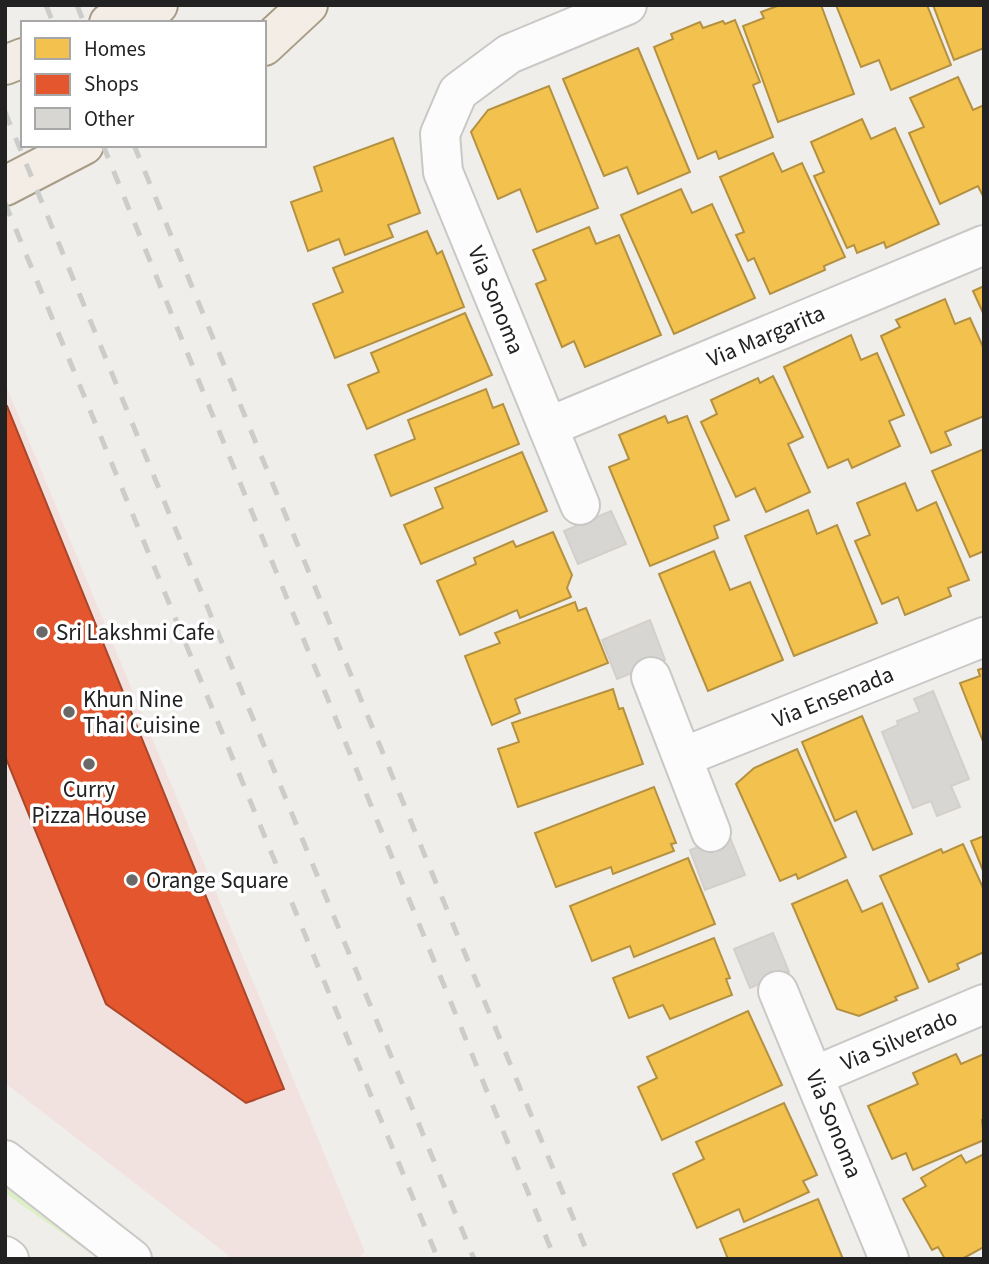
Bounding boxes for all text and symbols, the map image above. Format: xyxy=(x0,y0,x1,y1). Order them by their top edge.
legend xyxy=(21,21,266,147)
text: Homes xyxy=(84,34,146,64)
text: Shops xyxy=(84,69,139,99)
text: Other xyxy=(84,104,135,134)
street label: Via Sonoma xyxy=(459,241,533,359)
street label: Via Margarita xyxy=(702,296,830,376)
place label: Sri Lakshmi Cafe xyxy=(56,616,215,649)
marker: Sri Lakshmi Cafe xyxy=(34,624,50,640)
street label: Via Ensenada xyxy=(767,658,899,736)
place label: Khun Nine Thai Cuisine xyxy=(83,683,200,742)
marker: Khun Nine Thai Cuisine xyxy=(61,704,77,720)
marker: Curry Pizza House xyxy=(81,756,97,772)
place label: Curry Pizza House xyxy=(32,773,146,832)
place label: Orange Square xyxy=(146,864,288,897)
marker: Orange Square xyxy=(124,872,140,888)
street label: Via Silverado xyxy=(836,1001,962,1079)
street label: Via Sonoma xyxy=(797,1065,871,1183)

